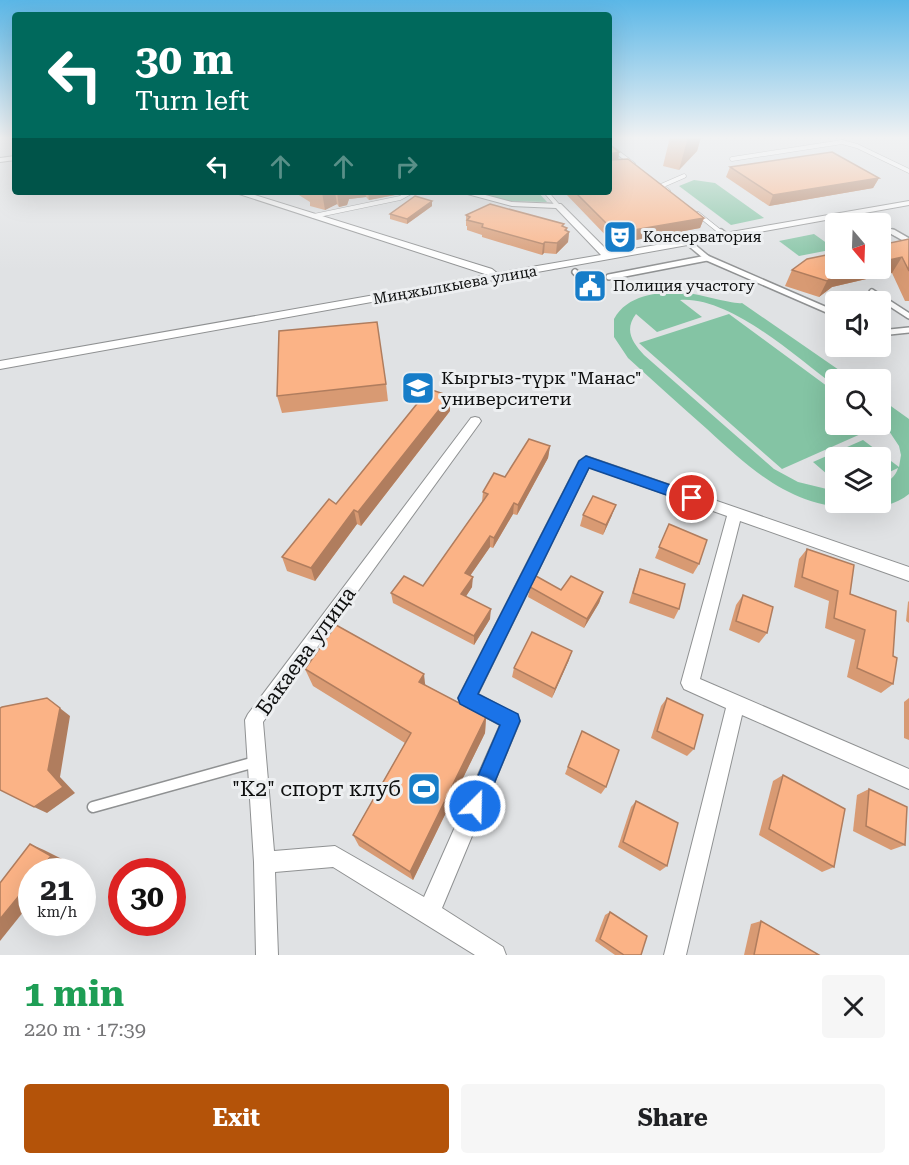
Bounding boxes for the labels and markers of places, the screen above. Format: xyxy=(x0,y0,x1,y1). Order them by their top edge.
theatre icon: Консерватория xyxy=(602,219,638,255)
place label: Консерватория xyxy=(643,228,761,246)
public building icon: Полиция участогу xyxy=(572,268,608,304)
place label: Полиция участогу xyxy=(613,277,755,295)
place label: Кыргыз-түрк "Манас" университети xyxy=(441,367,642,409)
school or university icon: Кыргыз-түрк "Манас" университети xyxy=(400,370,436,406)
pin xyxy=(666,472,717,523)
sports icon: "К2" спорт клуб xyxy=(406,771,442,807)
place label: "К2" спорт клуб xyxy=(232,777,401,801)

